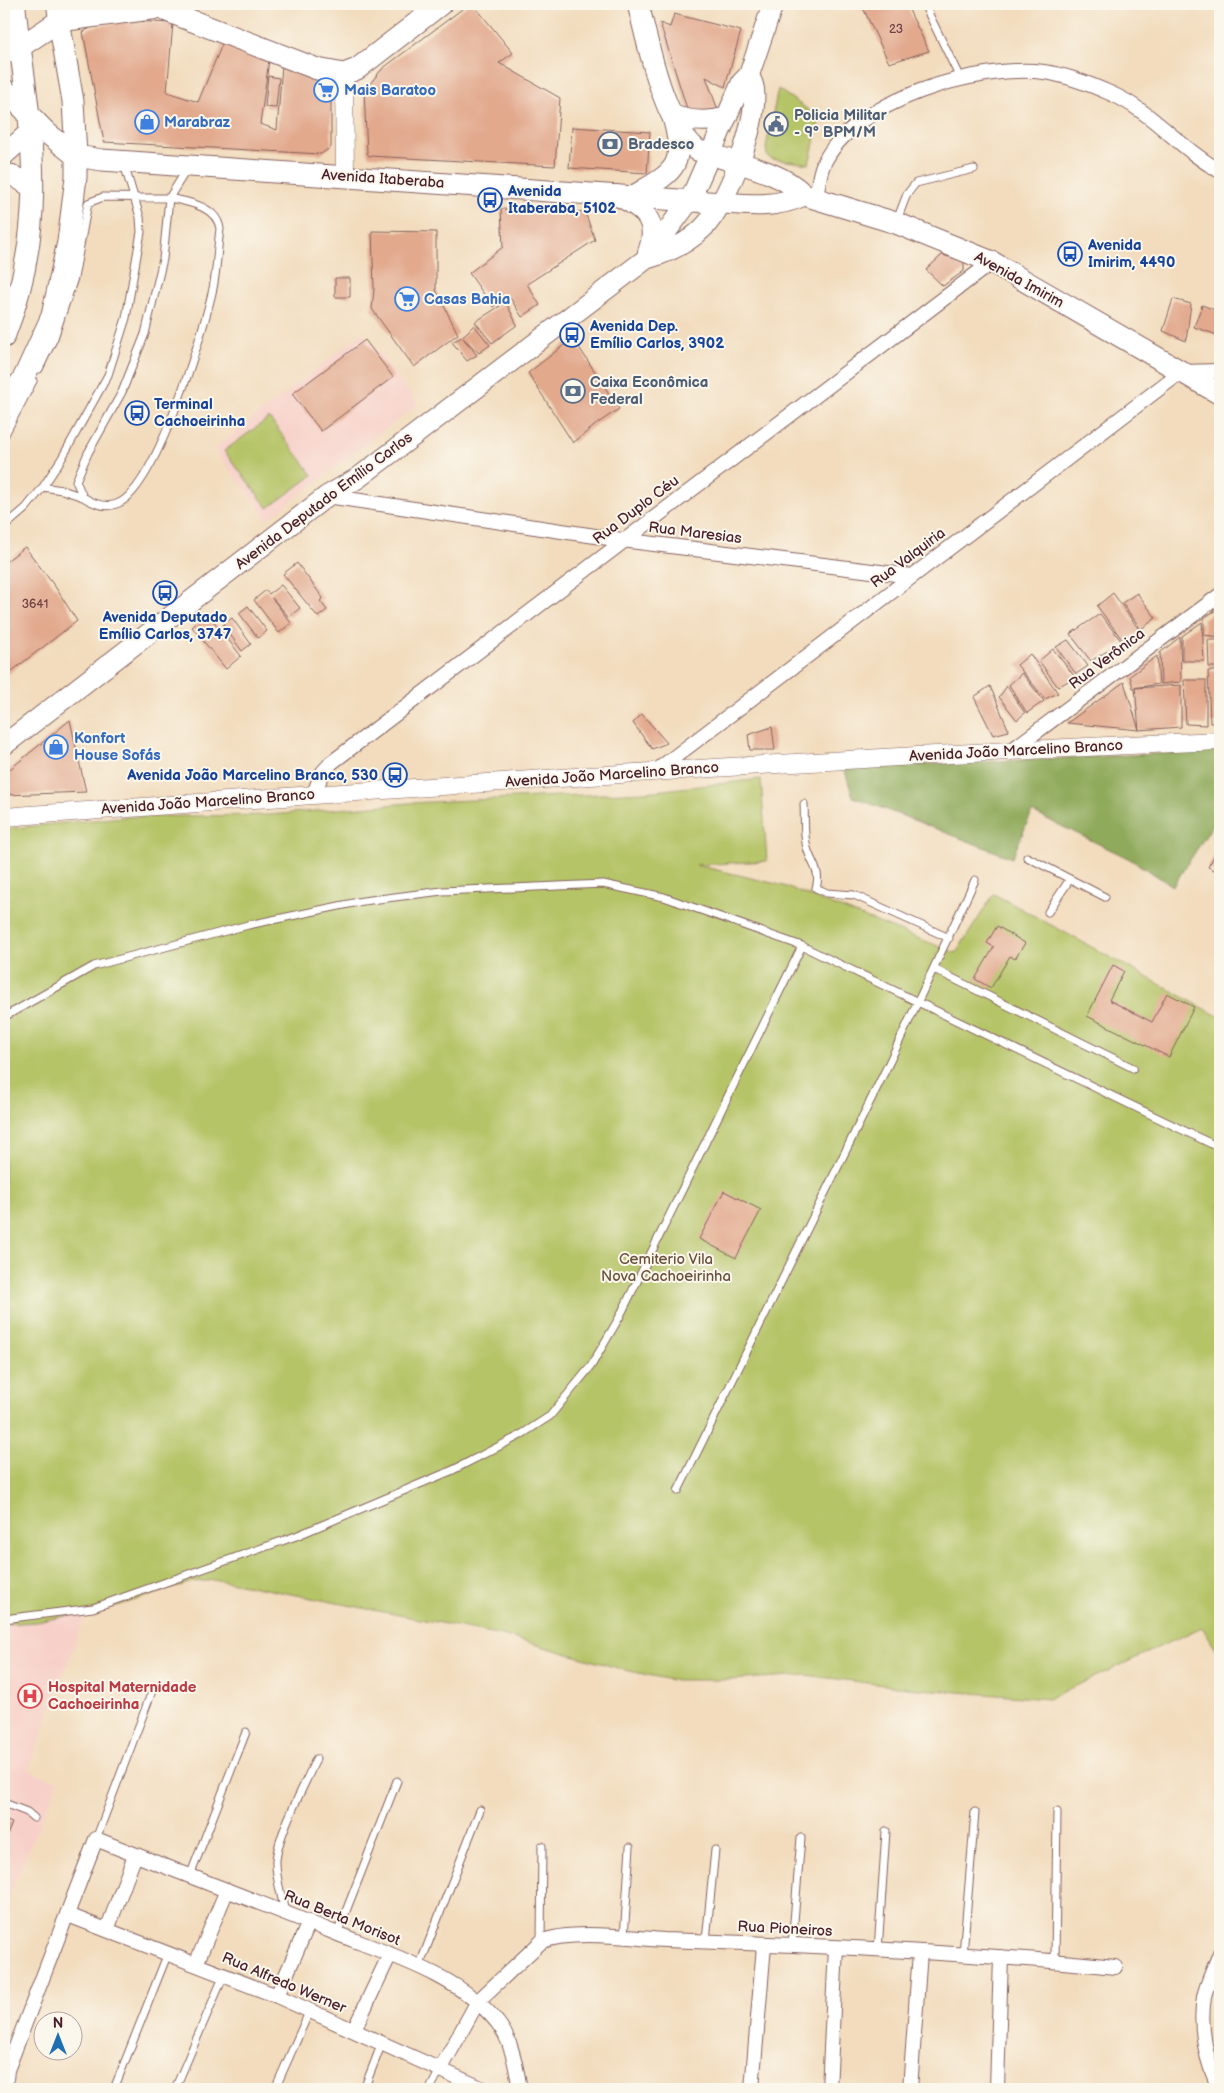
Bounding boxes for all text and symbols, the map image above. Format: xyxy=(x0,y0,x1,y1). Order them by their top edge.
house number: 23 xyxy=(889,22,903,37)
supermarket icon: Mais Baratoo xyxy=(313,77,339,103)
place label: Mais Baratoo xyxy=(344,81,436,100)
place label: Policia Militar - 9º BPM/M xyxy=(794,106,888,142)
shop icon: Marabraz xyxy=(134,109,160,135)
public building icon: Policia Militar - 9º BPM/M xyxy=(763,111,789,137)
place label: Marabraz xyxy=(164,113,231,132)
bank icon: Bradesco xyxy=(597,131,623,157)
place label: Bradesco xyxy=(628,135,695,154)
street label: Avenida Itaberaba xyxy=(321,165,445,193)
place label: Avenida Itaberaba, 5102 xyxy=(507,182,616,218)
bus stop icon: Avenida Itaberaba, 5102 xyxy=(477,187,503,213)
place label: Avenida Imirim, 4490 xyxy=(1087,236,1175,272)
bus stop icon: Avenida Imirim, 4490 xyxy=(1057,241,1083,267)
street label: Avenida Imirim xyxy=(971,248,1067,312)
supermarket icon: Casas Bahia xyxy=(394,286,420,312)
place label: Casas Bahia xyxy=(424,290,510,309)
place label: Avenida Dep. Emílio Carlos, 3902 xyxy=(589,317,724,353)
bus stop icon: Avenida Dep. Emílio Carlos, 3902 xyxy=(559,322,585,348)
place label: Caixa Econômica Federal xyxy=(590,373,708,409)
bank icon: Caixa Econômica Federal xyxy=(560,378,586,404)
place label: Terminal Cachoeirinha xyxy=(154,395,245,431)
bus stop icon: Terminal Cachoeirinha xyxy=(124,400,150,426)
street label: Avenida Deputado Emílio Carlos xyxy=(232,428,417,574)
street label: Rua Duplo Céu xyxy=(589,471,683,549)
street label: Rua Maresias xyxy=(647,518,743,548)
street label: Rua Valquiria xyxy=(867,524,949,592)
bus stop icon: Avenida Deputado Emílio Carlos, 3747 xyxy=(152,580,178,606)
house number: 3641 xyxy=(22,597,48,612)
place label: Avenida Deputado Emílio Carlos, 3747 xyxy=(99,608,231,644)
street label: Rua Verônica xyxy=(1065,624,1149,694)
place label: Konfort House Sofás xyxy=(74,729,161,765)
shop icon: Konfort House Sofás xyxy=(43,734,69,760)
street label: Avenida João Marcelino Branco xyxy=(908,736,1124,766)
street label: Avenida João Marcelino Branco xyxy=(504,758,720,792)
bus stop icon: Avenida João Marcelino Branco, 530 xyxy=(382,762,408,788)
place label: Avenida João Marcelino Branco, 530 xyxy=(126,766,378,785)
street label: Avenida João Marcelino Branco xyxy=(100,785,316,819)
park label: Cemiterio Vila Nova Cachoeirinha xyxy=(601,1250,731,1286)
place label: Hospital Maternidade Cachoeirinha xyxy=(48,1678,197,1714)
hospital icon: Hospital Maternidade Cachoeirinha xyxy=(17,1683,43,1709)
street label: Rua Berta Morisot xyxy=(281,1886,403,1950)
street label: Rua Pioneiros xyxy=(737,1917,833,1941)
street label: Rua Alfredo Werner xyxy=(219,1948,350,2018)
north arrow xyxy=(32,2010,82,2060)
text: N xyxy=(53,2015,63,2032)

